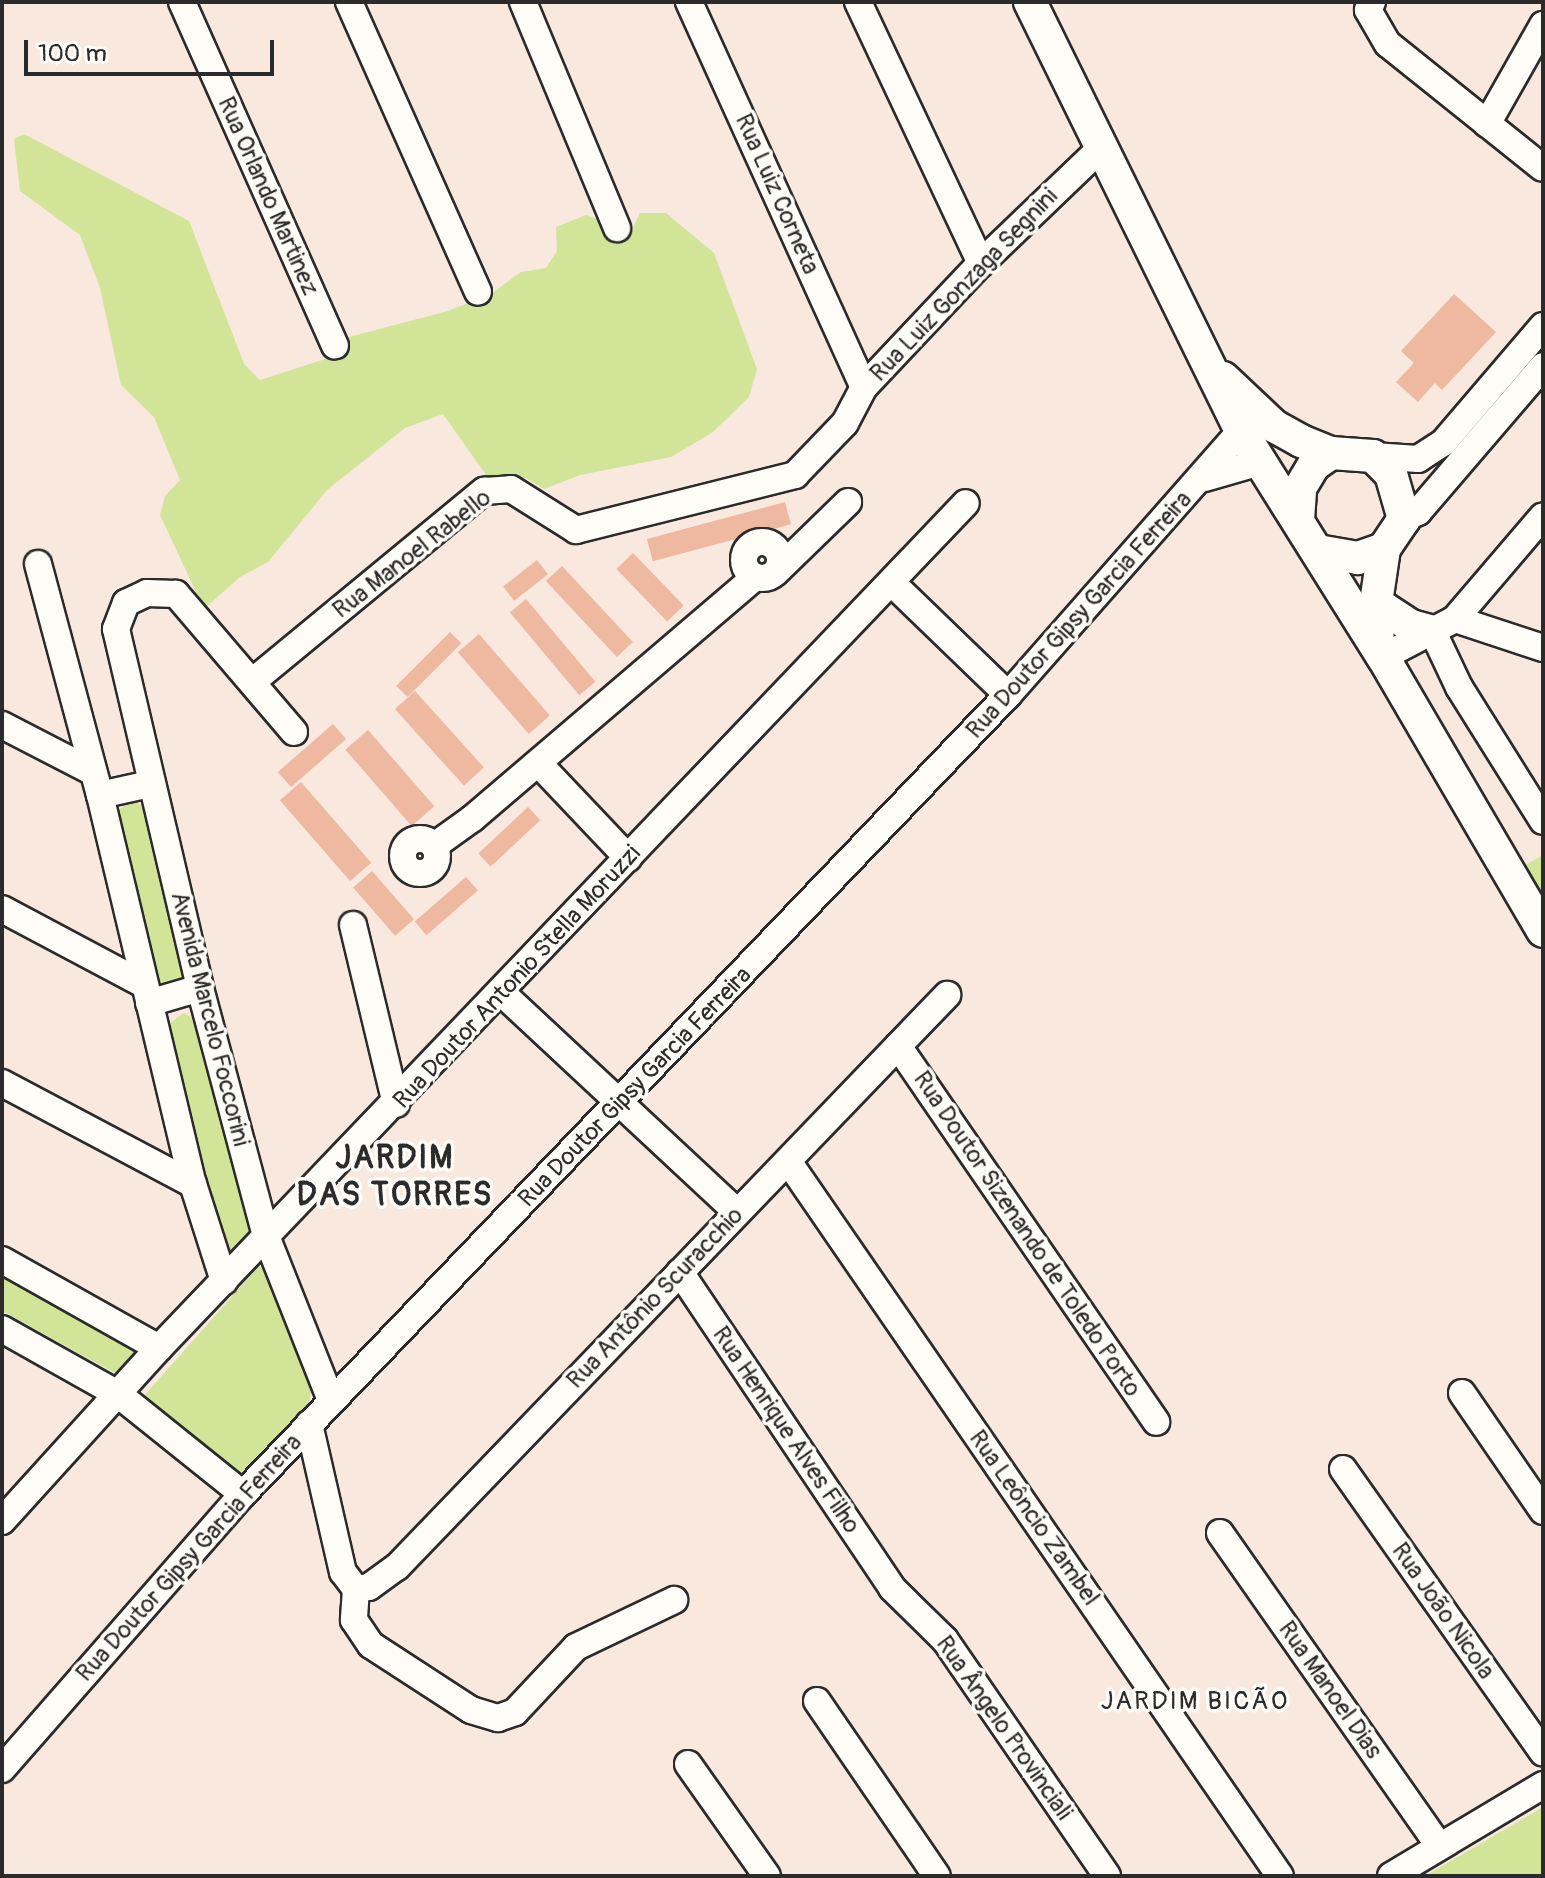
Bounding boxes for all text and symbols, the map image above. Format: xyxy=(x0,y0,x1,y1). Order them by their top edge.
scale bar xyxy=(28,24,278,74)
text: 100 m xyxy=(38,39,107,68)
street label: Rua Orlando Martinez xyxy=(211,92,325,300)
street label: Rua Luiz Corneta xyxy=(729,109,825,279)
street label: Rua Luiz Gonzaga Segnini xyxy=(864,182,1064,388)
street label: Rua Manoel Rabello xyxy=(327,483,497,625)
street label: Rua Doutor Gipsy Garcia Ferreira xyxy=(960,485,1198,745)
street label: Rua Doutor Antonio Stella Moruzzi xyxy=(387,839,647,1115)
street label: Avenida Marcelo Foccorini xyxy=(164,889,256,1149)
street label: Rua Doutor Gipsy Garcia Ferreira xyxy=(512,961,758,1213)
street label: Rua Doutor Sizenando de Toledo Porto xyxy=(907,1066,1147,1402)
district label: JARDIM DAS TORRES xyxy=(297,1140,493,1215)
street label: Rua Antônio Scuracchio xyxy=(561,1201,749,1395)
street label: Rua Henrique Alves Filho xyxy=(706,1321,866,1539)
street label: Rua Leôncio Zambel xyxy=(963,1425,1105,1611)
street label: Rua Doutor Gipsy Garcia Ferreira xyxy=(70,1428,308,1688)
street label: Rua João Nicola xyxy=(1385,1537,1501,1685)
street label: Rua Manoel Dias xyxy=(1272,1616,1388,1764)
street label: Rua Ângelo Provinciali xyxy=(930,1630,1078,1826)
district label: JARDIM BICÃO xyxy=(1101,1686,1289,1718)

